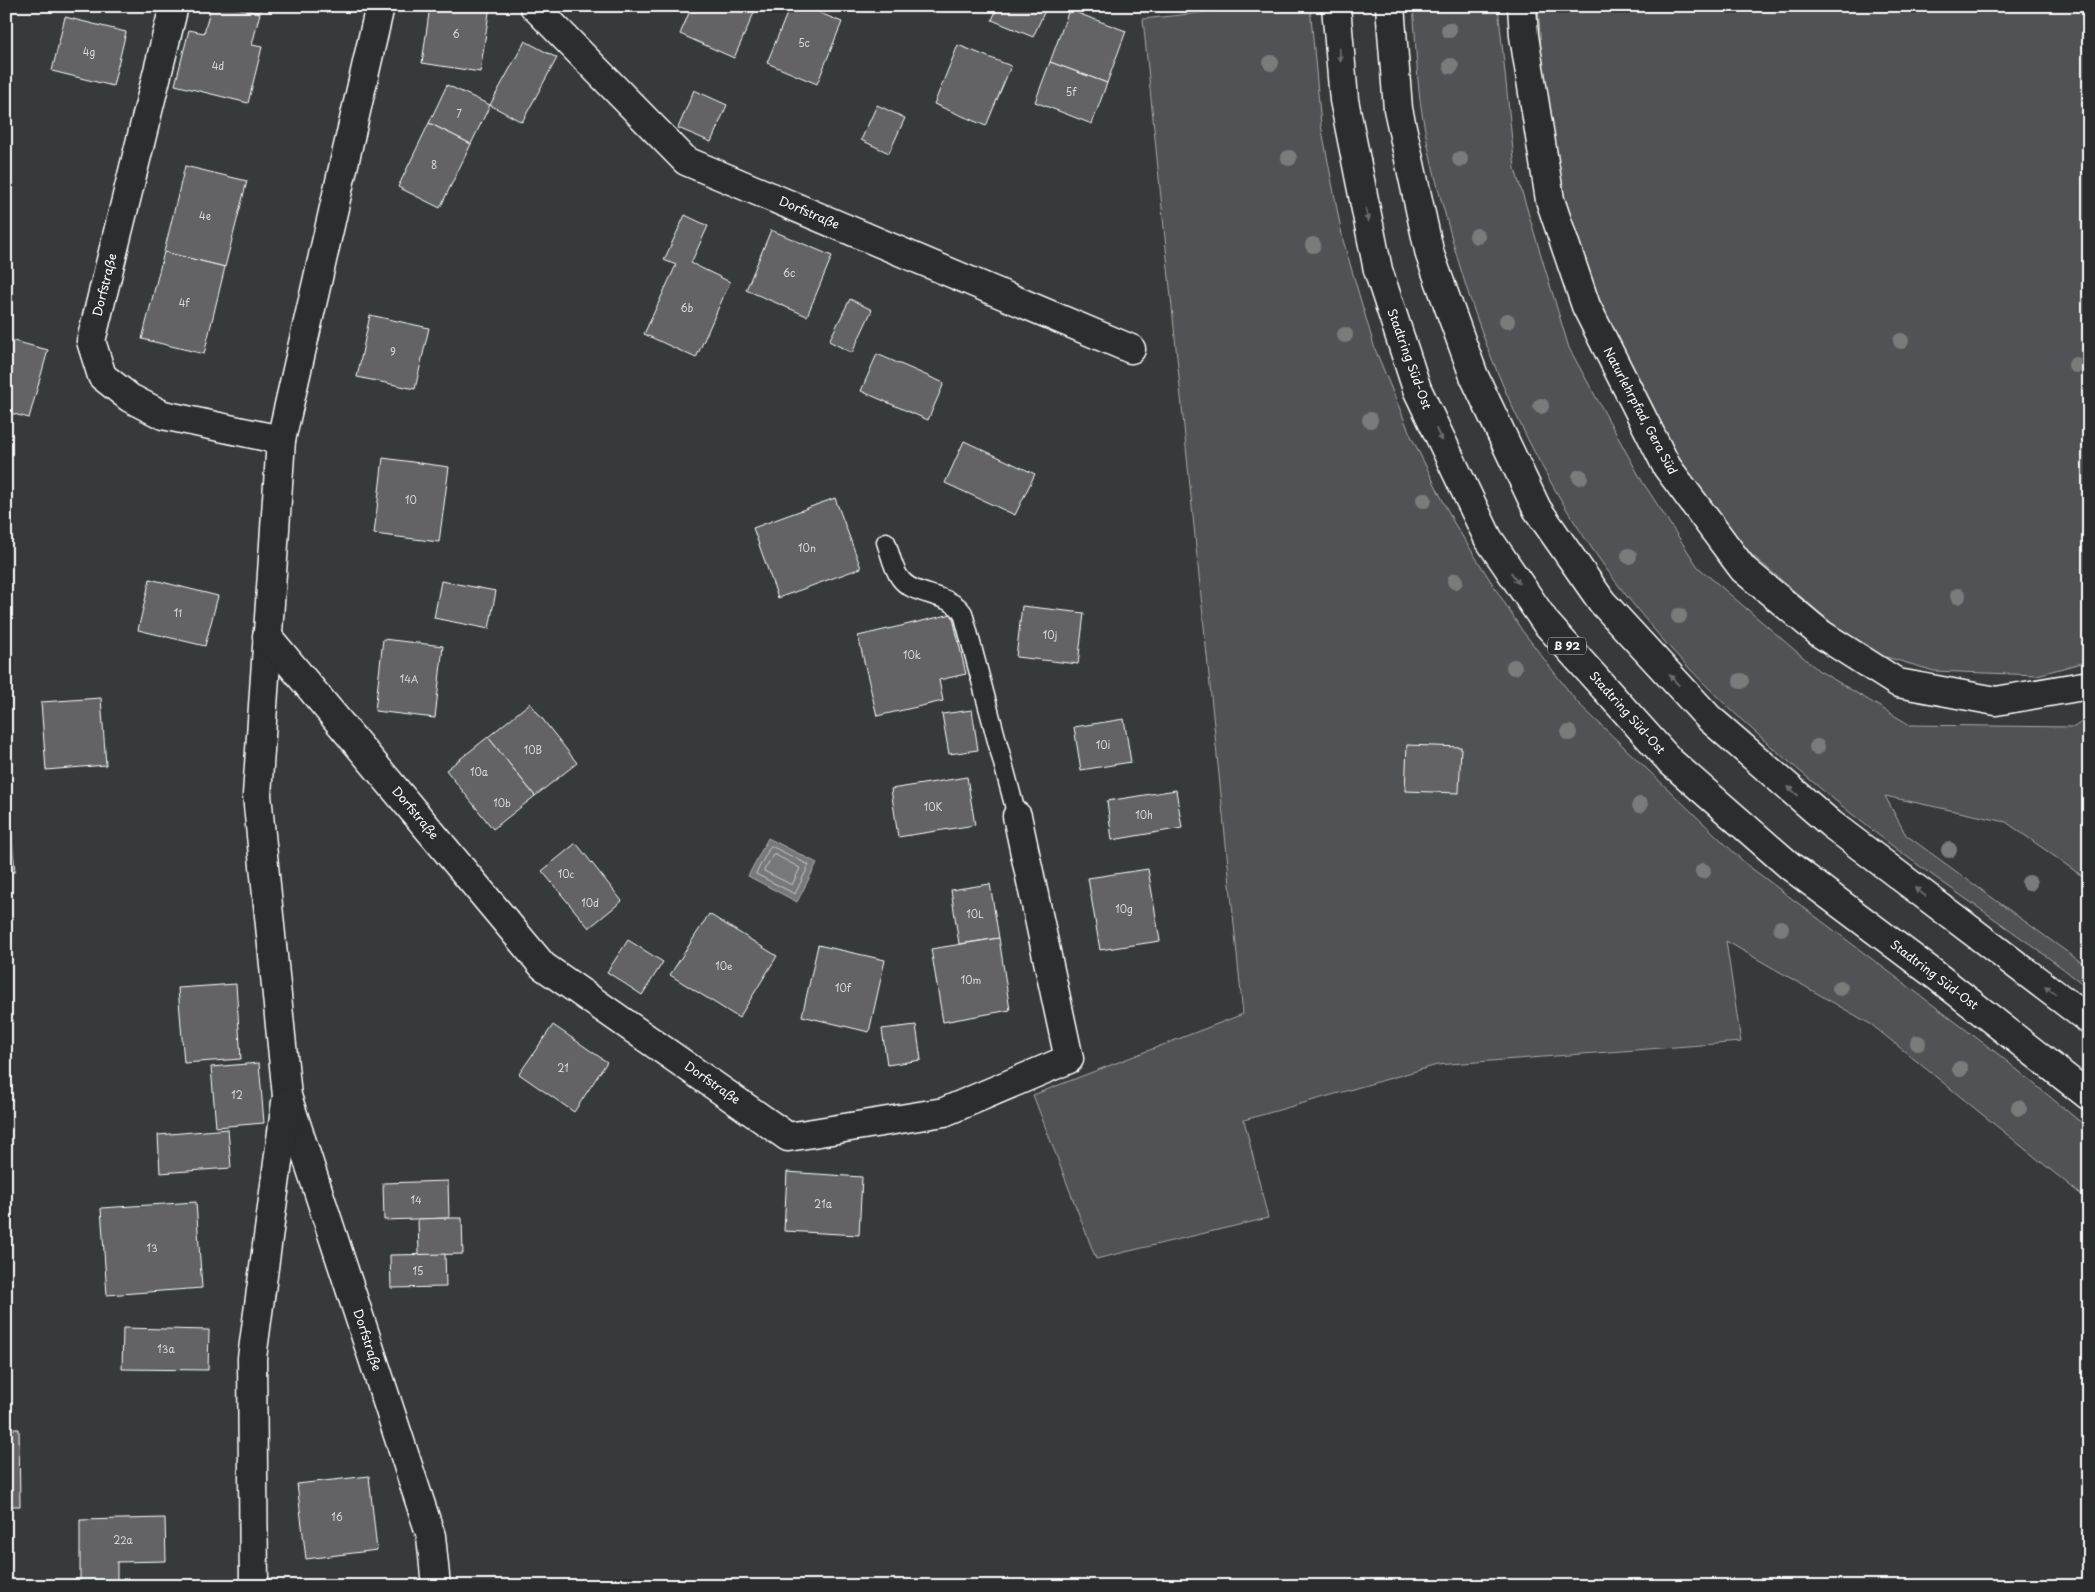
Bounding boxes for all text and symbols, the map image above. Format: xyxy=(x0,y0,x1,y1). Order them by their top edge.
house number: 6 xyxy=(452,26,460,41)
house number: 5c xyxy=(798,35,810,50)
house number: 4g xyxy=(83,44,95,59)
one-way arrow xyxy=(1336,47,1344,63)
house number: 4d xyxy=(212,58,224,73)
house number: 5f xyxy=(1066,84,1077,99)
house number: 7 xyxy=(456,106,462,121)
house number: 8 xyxy=(431,157,437,172)
street label: Dorfstraße xyxy=(776,191,843,233)
one-way arrow xyxy=(1363,207,1371,223)
house number: 4e xyxy=(199,208,211,223)
street label: Dorfstraße xyxy=(87,251,121,318)
house number: 6c xyxy=(783,265,795,280)
house number: 4f xyxy=(179,295,190,310)
house number: 6b xyxy=(681,300,694,315)
street label: Stadtring Süd-Ost xyxy=(1383,306,1437,412)
house number: 9 xyxy=(390,344,396,359)
street label: Naturlehrpfad, Gera Süd xyxy=(1600,344,1682,477)
one-way arrow xyxy=(1435,428,1443,442)
house number: 10 xyxy=(405,492,417,507)
house number: 10n xyxy=(798,540,816,555)
one-way arrow xyxy=(1510,571,1520,585)
house number: 11 xyxy=(174,605,182,620)
house number: 10j xyxy=(1043,627,1057,642)
road number: B 92 xyxy=(1548,637,1586,654)
house number: 10k xyxy=(903,647,921,662)
street label: Stadtring Süd-Ost xyxy=(1586,667,1670,758)
house number: 14A xyxy=(400,671,419,686)
one-way arrow xyxy=(1668,675,1680,687)
house number: 10i xyxy=(1096,737,1110,752)
house number: 10B xyxy=(524,742,543,757)
house number: 10a xyxy=(470,764,489,779)
street label: Dorfstraße xyxy=(388,782,443,843)
one-way arrow xyxy=(1788,785,1800,797)
house number: 10b xyxy=(493,795,511,810)
house number: 10K xyxy=(924,799,942,814)
house number: 10h xyxy=(1135,807,1153,822)
house number: 10c xyxy=(558,866,575,881)
one-way arrow xyxy=(1913,887,1927,897)
house number: 10d xyxy=(581,895,599,910)
house number: 10g xyxy=(1115,901,1133,916)
house number: 10L xyxy=(966,906,984,921)
street label: Stadtring Süd-Ost xyxy=(1887,935,1983,1013)
house number: 10e xyxy=(715,958,733,973)
house number: 10m xyxy=(961,972,981,987)
house number: 10f xyxy=(835,980,852,995)
one-way arrow xyxy=(2043,985,2057,995)
street label: Dorfstraße xyxy=(681,1056,744,1108)
house number: 21 xyxy=(557,1060,569,1075)
house number: 12 xyxy=(231,1087,243,1102)
house number: 14 xyxy=(410,1192,422,1207)
house number: 21a xyxy=(814,1196,833,1211)
house number: 13 xyxy=(146,1240,158,1255)
house number: 15 xyxy=(413,1263,423,1278)
street label: Dorfstraße xyxy=(349,1306,386,1373)
house number: 13a xyxy=(157,1341,175,1356)
house number: 16 xyxy=(331,1509,343,1524)
house number: 22a xyxy=(113,1532,134,1547)

